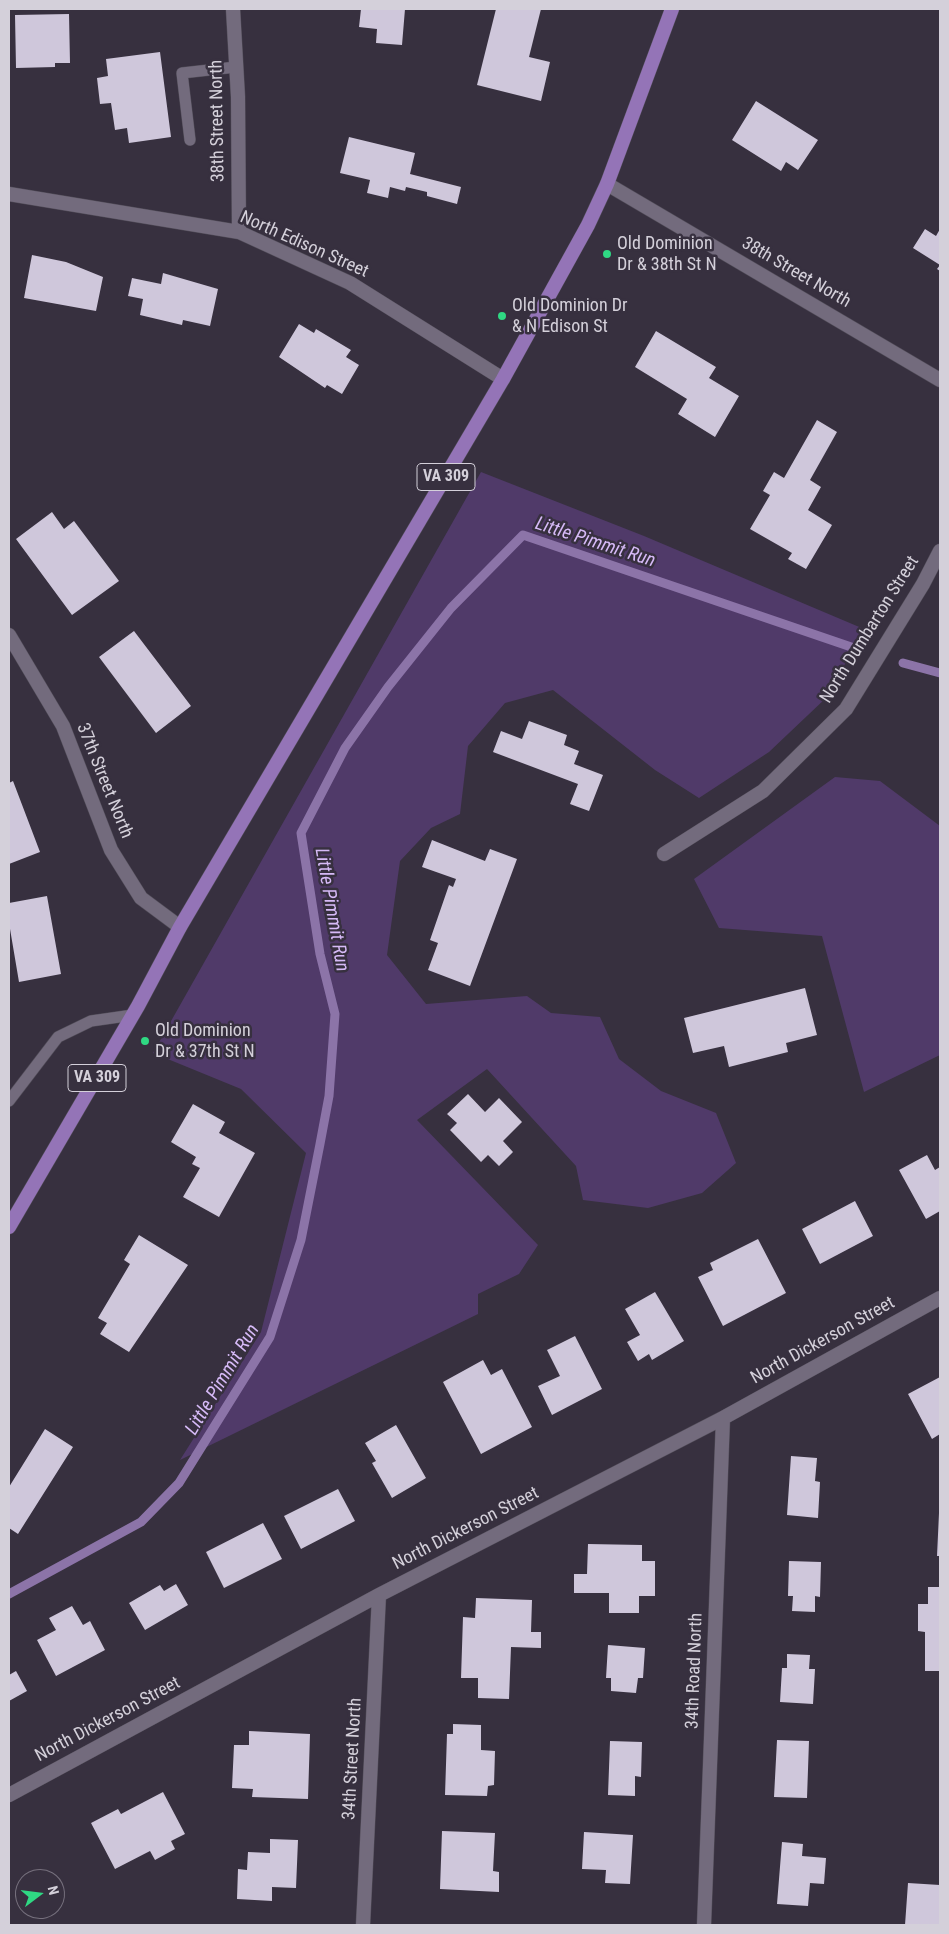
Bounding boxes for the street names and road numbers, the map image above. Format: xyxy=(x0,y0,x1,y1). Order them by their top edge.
street label: 38th Street North xyxy=(206,60,230,182)
street label: North Edison Street xyxy=(236,207,372,283)
street label: 38th Street North xyxy=(738,233,854,313)
road number: VA 309 xyxy=(417,464,475,491)
street label: North Dumbarton Street xyxy=(816,552,924,708)
street label: 37th Street North xyxy=(71,720,137,842)
road number: VA 309 xyxy=(68,1064,126,1092)
street label: North Dickerson Street xyxy=(747,1292,899,1390)
street label: North Dickerson Street xyxy=(389,1483,543,1575)
street label: 34th Road North xyxy=(682,1612,708,1730)
street label: North Dickerson Street xyxy=(32,1673,184,1767)
street label: 34th Street North xyxy=(339,1697,367,1821)

